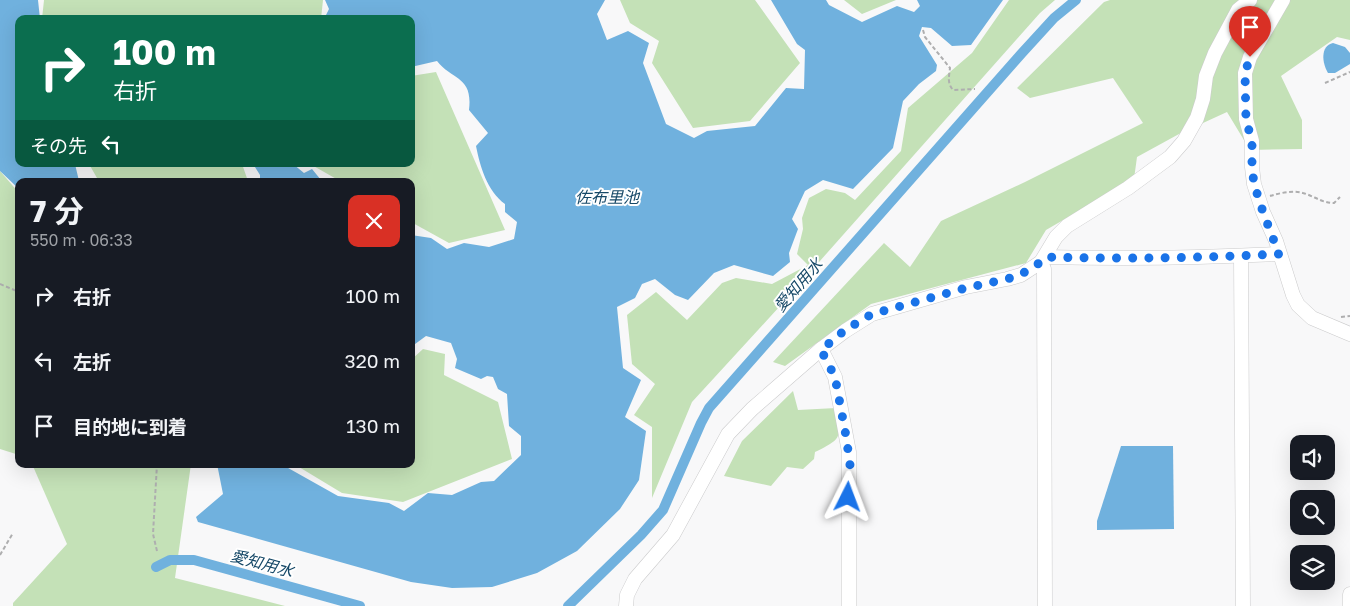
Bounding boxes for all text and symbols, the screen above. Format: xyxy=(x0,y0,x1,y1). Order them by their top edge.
pin xyxy=(1229,6,1271,57)
icon: arrive xyxy=(1236,13,1264,41)
text: 100 m xyxy=(113,31,216,73)
icon: right xyxy=(30,35,95,100)
text: 右折 xyxy=(113,77,157,104)
icon: left xyxy=(97,130,125,158)
text: その先 xyxy=(30,134,87,157)
water label: 佐布里池 xyxy=(575,187,641,207)
text: 7 分 xyxy=(30,193,84,229)
button: close xyxy=(348,195,400,247)
text: 550 m · 06:33 xyxy=(30,230,133,250)
water label: 愛知用水 xyxy=(769,253,828,316)
icon: right xyxy=(30,282,58,310)
text: 100 m xyxy=(346,284,400,307)
text: 右折 xyxy=(73,285,111,308)
icon: left xyxy=(30,347,58,375)
text: 320 m xyxy=(345,349,400,372)
text: 左折 xyxy=(73,350,111,373)
icon: arrive xyxy=(30,412,58,440)
text: 130 m xyxy=(346,414,400,437)
text: 目的地に到着 xyxy=(73,415,187,438)
map controls xyxy=(1290,435,1335,590)
button: sound xyxy=(1290,435,1335,480)
position arrow xyxy=(821,470,873,522)
button: search xyxy=(1290,490,1335,535)
water label: 愛知用水 xyxy=(228,545,297,581)
button: layers xyxy=(1290,545,1335,590)

